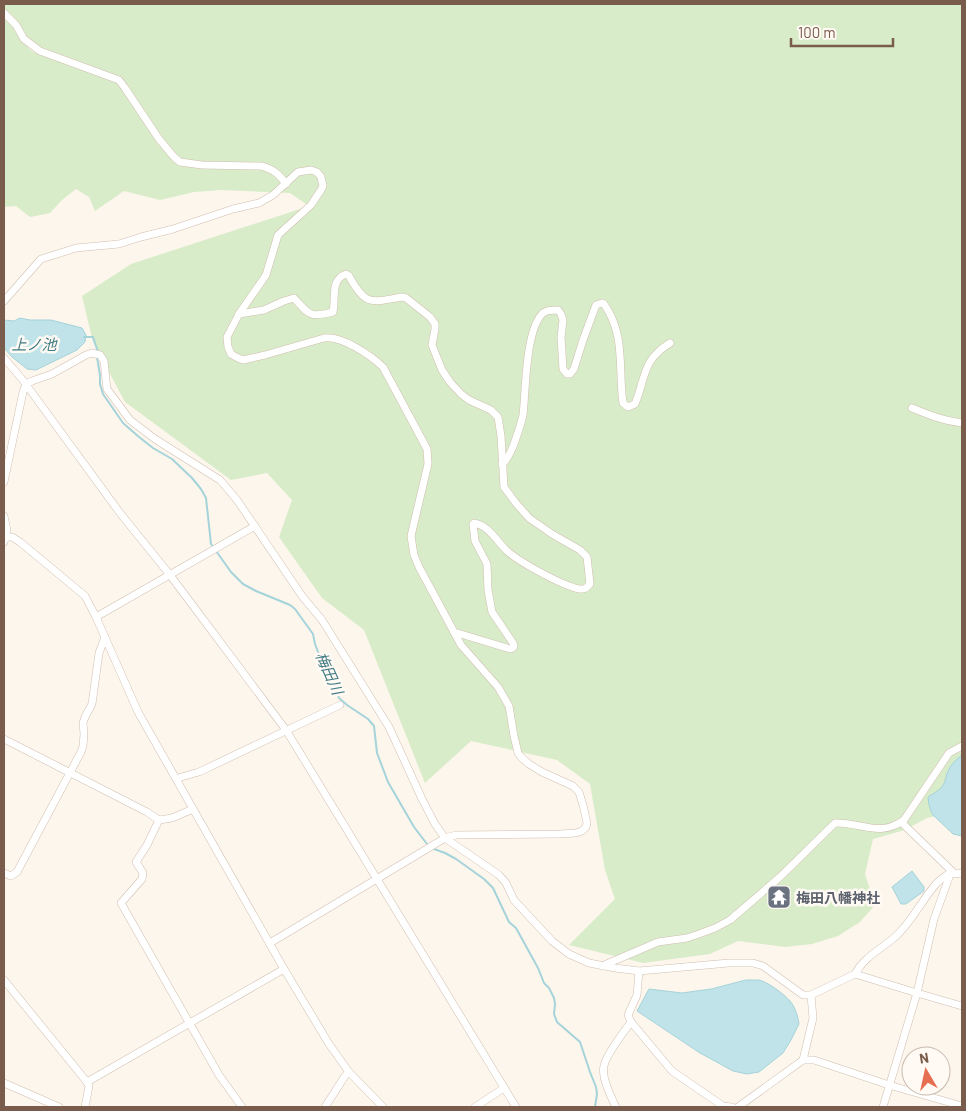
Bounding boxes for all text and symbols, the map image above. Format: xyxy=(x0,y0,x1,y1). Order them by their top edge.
scale bar xyxy=(791,15,894,47)
text: 100 m xyxy=(798,23,836,41)
water label: 上ノ池 xyxy=(11,335,58,353)
water label: 梅田川 xyxy=(313,649,348,699)
temple icon: 梅田八幡神社 xyxy=(766,884,792,910)
place label: 梅田八幡神社 xyxy=(796,889,880,906)
north arrow xyxy=(901,1046,951,1096)
text: N xyxy=(918,1049,930,1067)

